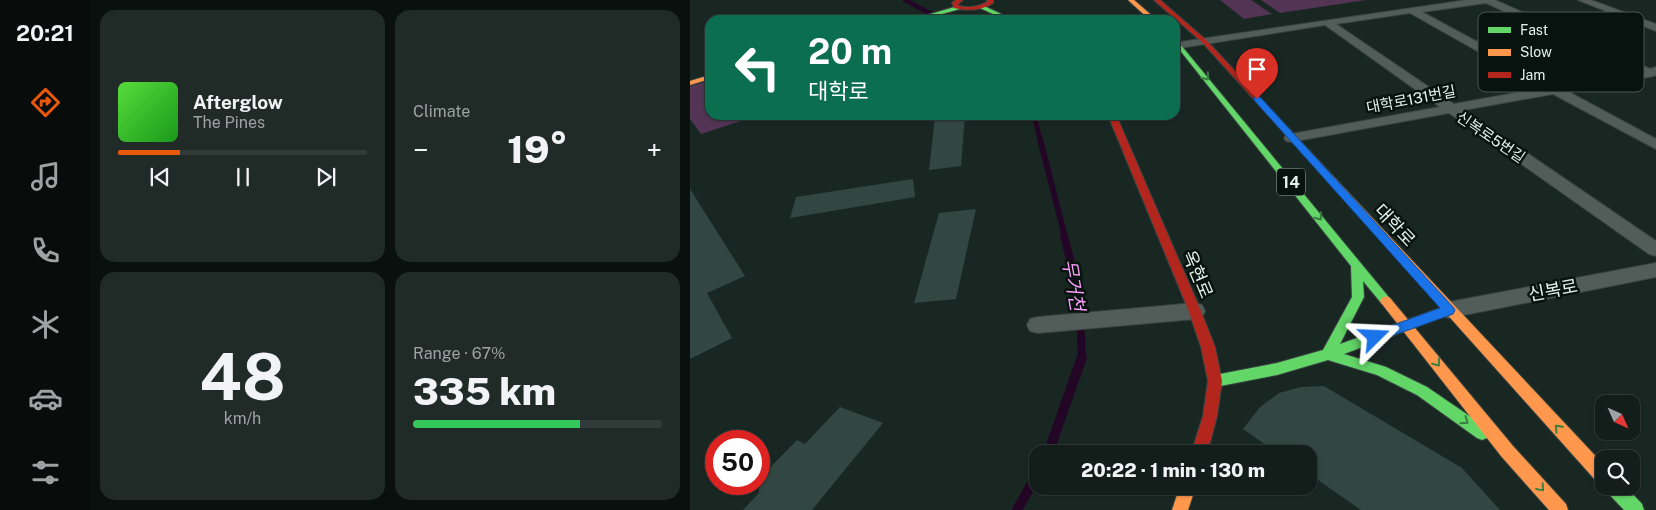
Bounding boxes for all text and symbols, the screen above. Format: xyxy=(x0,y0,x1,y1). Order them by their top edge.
legend xyxy=(1478,12,1644,92)
text: 20:21 xyxy=(16,20,74,46)
text: Fast xyxy=(1520,22,1548,38)
text: 20 m xyxy=(808,31,892,72)
icon: left xyxy=(725,35,790,100)
text: Slow xyxy=(1520,44,1552,60)
pin xyxy=(1236,48,1278,99)
icon: arrive xyxy=(1243,55,1271,83)
text: Jam xyxy=(1520,67,1545,83)
one-way arrow xyxy=(1200,71,1209,81)
text: 대학로 xyxy=(808,78,869,104)
street label: 대학로131번길 xyxy=(1365,82,1457,116)
icon: directions xyxy=(28,85,63,120)
text: Afterglow xyxy=(193,91,283,113)
text: Climate xyxy=(413,102,470,121)
street label: 신복로5번길 xyxy=(1454,108,1528,166)
text: The Pines xyxy=(193,113,265,132)
text: 19° xyxy=(507,127,568,172)
text: − xyxy=(413,133,429,166)
text: + xyxy=(646,133,662,166)
icon: music xyxy=(28,159,63,194)
icon: previous xyxy=(146,163,174,191)
icon: pause xyxy=(229,163,257,191)
icon: next xyxy=(312,163,340,191)
road number: 14 xyxy=(1277,168,1305,196)
street label: 대학로 xyxy=(1370,200,1420,250)
one-way arrow xyxy=(1313,212,1322,221)
icon: phone xyxy=(28,233,63,268)
street label: 옥현로 xyxy=(1179,247,1217,301)
water label: 무거천 xyxy=(1059,257,1090,314)
street label: 신복로 xyxy=(1527,275,1579,305)
icon: climate xyxy=(28,307,63,342)
position arrow xyxy=(1348,310,1400,362)
text: 48 xyxy=(199,338,286,415)
text: Range · 67% xyxy=(413,344,505,363)
one-way arrow xyxy=(1431,357,1439,366)
text: 335 km xyxy=(413,369,556,414)
icon: car xyxy=(28,381,63,416)
north arrow xyxy=(1595,395,1640,440)
map controls xyxy=(1595,395,1640,495)
text: km/h xyxy=(224,409,261,428)
one-way arrow xyxy=(1460,415,1469,424)
one-way arrow xyxy=(1555,425,1564,434)
speed limit sign: 50 xyxy=(705,430,770,495)
button: search xyxy=(1595,450,1640,495)
icon: filters xyxy=(28,455,63,490)
text: 20:22 · 1 min · 130 m xyxy=(1081,459,1265,481)
one-way arrow xyxy=(1535,482,1544,491)

